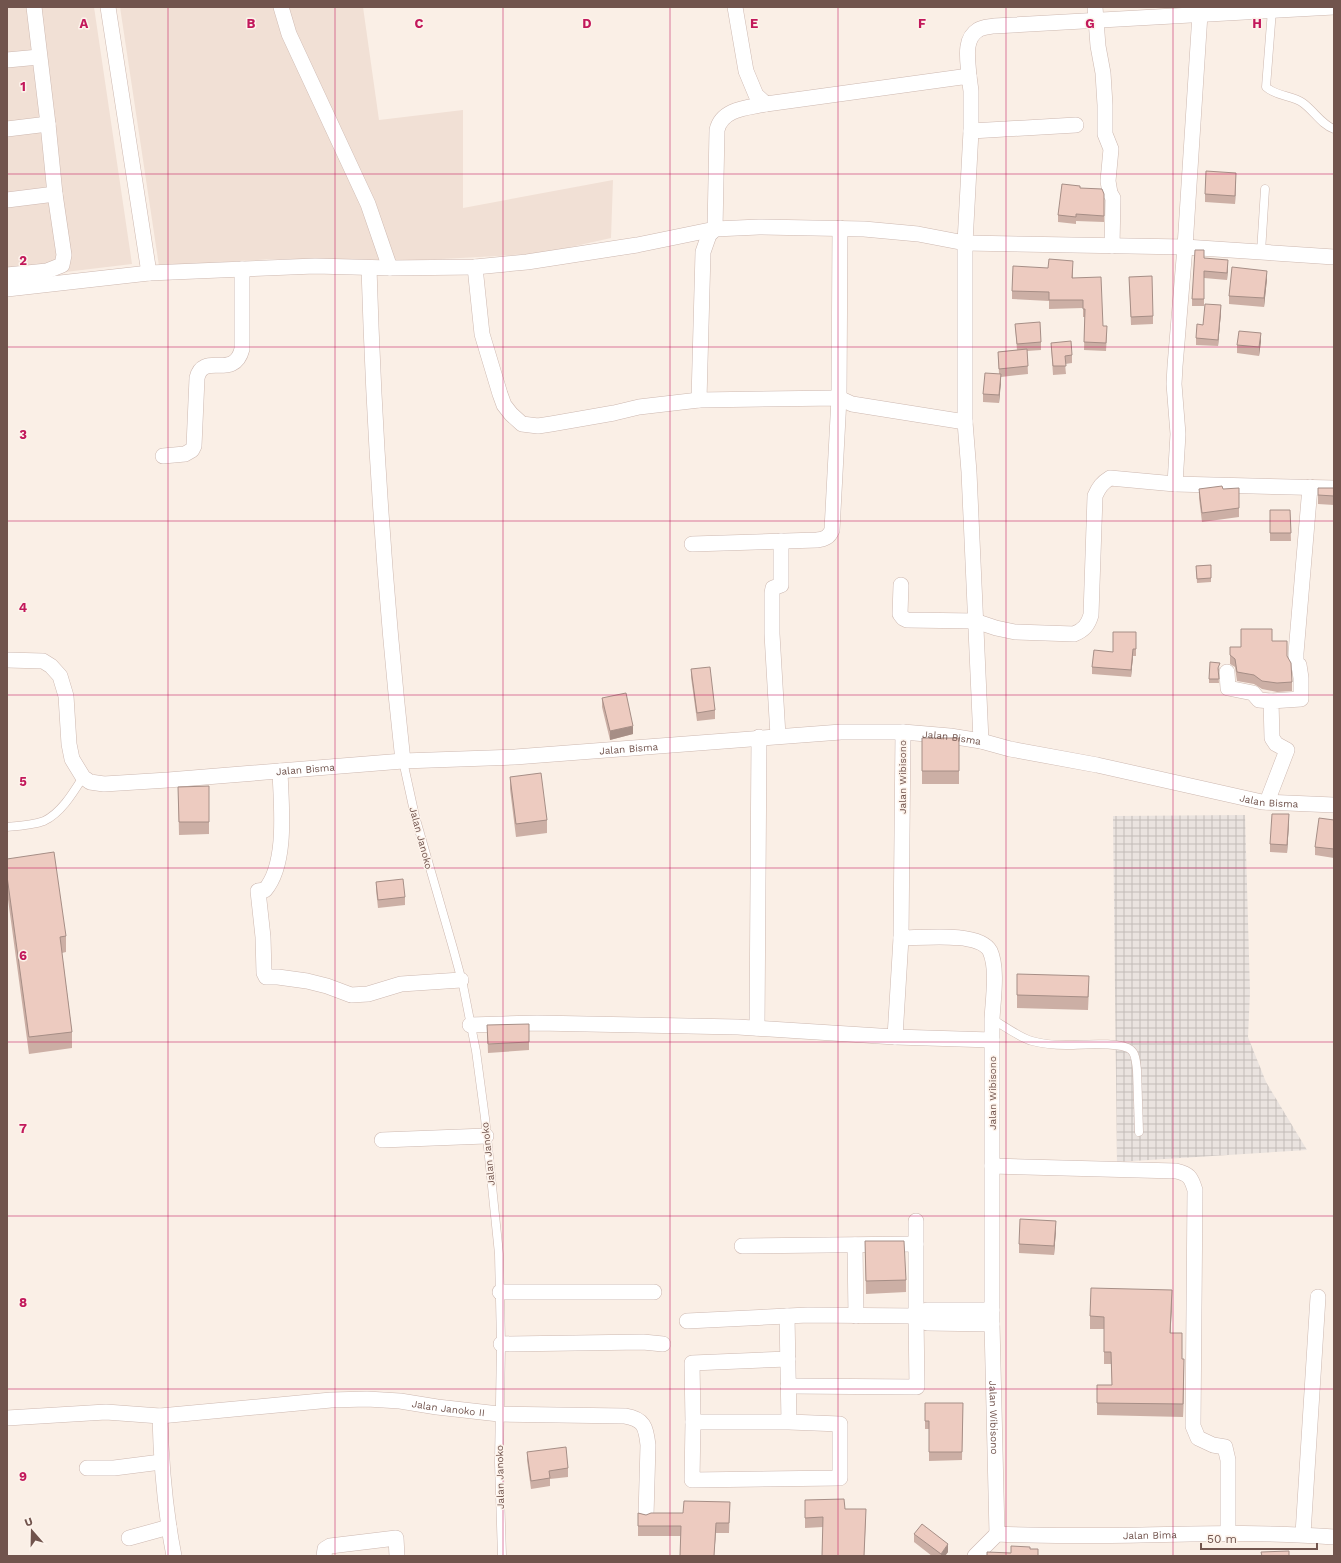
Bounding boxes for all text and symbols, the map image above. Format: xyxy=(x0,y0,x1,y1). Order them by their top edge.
text: A xyxy=(80,16,89,31)
text: B xyxy=(247,16,256,31)
text: C xyxy=(415,16,424,31)
text: D xyxy=(582,16,592,31)
text: E xyxy=(750,16,758,31)
text: F xyxy=(918,16,926,31)
text: G xyxy=(1085,16,1095,31)
text: H xyxy=(1252,16,1262,31)
text: 1 xyxy=(20,79,26,94)
text: 2 xyxy=(19,253,27,268)
text: 3 xyxy=(19,427,27,442)
text: 4 xyxy=(19,600,28,615)
street label: Jalan Bisma xyxy=(922,728,982,746)
street label: Jalan Wibisono xyxy=(897,740,908,814)
street label: Jalan Bisma xyxy=(599,741,659,756)
street label: Jalan Bisma xyxy=(275,761,336,777)
text: 5 xyxy=(19,774,27,789)
street label: Jalan Bisma xyxy=(1239,792,1299,809)
street label: Jalan Janoko xyxy=(407,806,435,870)
text: 6 xyxy=(19,948,27,963)
street label: Jalan Wibisono xyxy=(987,1056,998,1130)
text: 7 xyxy=(19,1121,27,1136)
street label: Jalan Janoko xyxy=(479,1122,497,1186)
text: 8 xyxy=(19,1295,27,1310)
street label: Jalan Wibisono xyxy=(988,1380,1001,1455)
street label: Jalan Janoko II xyxy=(411,1398,485,1418)
street label: Jalan Janoko xyxy=(494,1445,506,1509)
text: 9 xyxy=(19,1469,27,1484)
north arrow xyxy=(12,1511,52,1551)
text: U xyxy=(23,1515,35,1530)
scale bar xyxy=(1201,1525,1317,1551)
street label: Jalan Bima xyxy=(1123,1529,1177,1541)
text: 50 m xyxy=(1207,1532,1237,1546)

